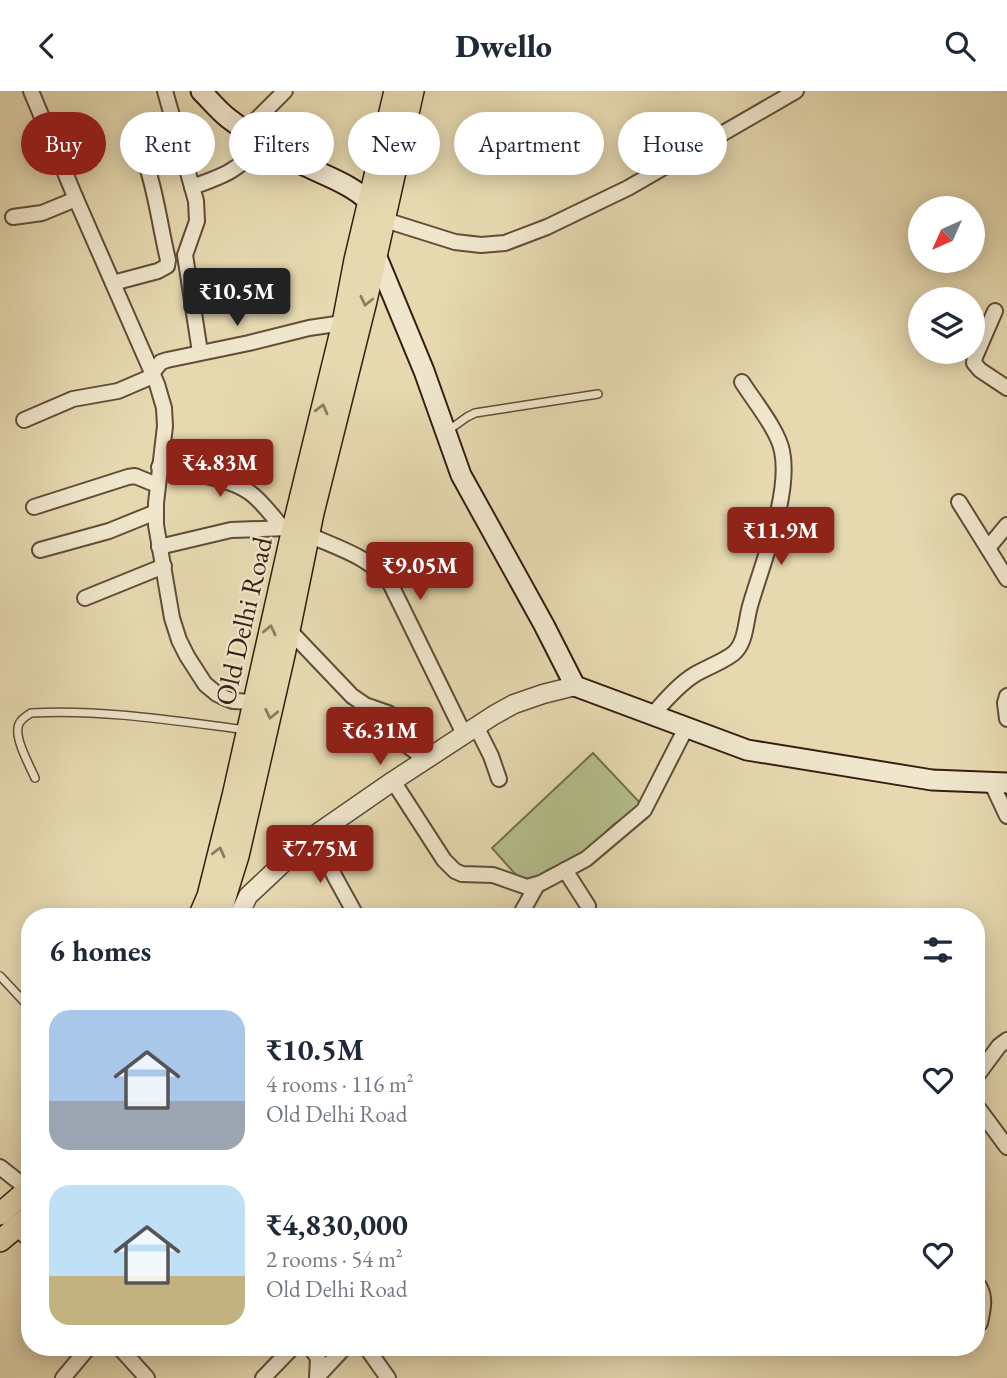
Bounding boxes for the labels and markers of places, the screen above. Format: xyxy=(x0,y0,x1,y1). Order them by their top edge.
pin: ₹10.5M xyxy=(180,268,294,328)
pin: ₹4.83M xyxy=(163,439,277,499)
pin: ₹11.9M xyxy=(724,507,838,567)
pin: ₹9.05M xyxy=(363,543,477,602)
pin: ₹6.31M xyxy=(323,707,437,767)
pin: ₹7.75M xyxy=(263,825,377,885)

